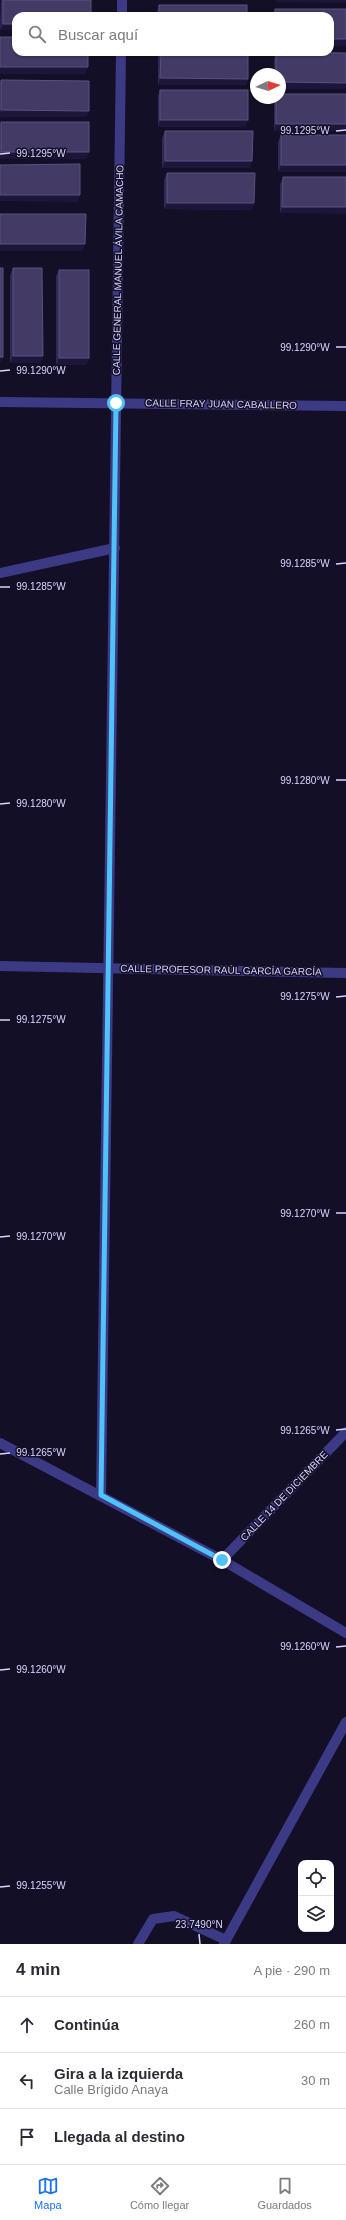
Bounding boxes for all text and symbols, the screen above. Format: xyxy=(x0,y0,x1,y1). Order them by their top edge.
search box xyxy=(12,12,334,56)
icon: search xyxy=(26,23,48,45)
text: Buscar aquí xyxy=(58,26,138,43)
north arrow xyxy=(250,68,286,104)
text: 99.1295°W xyxy=(280,125,330,136)
text: 99.1295°W xyxy=(16,148,66,159)
street label: CALLE GENERAL MANUEL ÁVILA CAMACHO xyxy=(110,164,125,375)
text: 99.1290°W xyxy=(280,342,330,353)
text: 99.1290°W xyxy=(16,365,66,376)
route start xyxy=(107,394,125,412)
street label: CALLE FRAY JUAN CABALLERO xyxy=(145,397,297,411)
text: 99.1285°W xyxy=(280,558,330,569)
text: 99.1285°W xyxy=(16,581,66,592)
text: 99.1280°W xyxy=(280,775,330,786)
text: 99.1280°W xyxy=(16,798,66,809)
street label: CALLE PROFESOR RAÚL GARCÍA GARCÍA xyxy=(120,962,322,977)
text: 99.1275°W xyxy=(280,991,330,1002)
text: 99.1275°W xyxy=(16,1014,66,1025)
text: 99.1270°W xyxy=(280,1208,330,1219)
text: 99.1270°W xyxy=(16,1231,66,1242)
text: 99.1265°W xyxy=(280,1425,330,1436)
text: 99.1265°W xyxy=(16,1447,66,1458)
street label: CALLE 14 DE DICIEMBRE xyxy=(238,1449,330,1543)
route end xyxy=(213,1551,231,1569)
text: 99.1260°W xyxy=(280,1641,330,1652)
text: 99.1260°W xyxy=(16,1664,66,1675)
map controls xyxy=(298,1860,334,1932)
button: locate xyxy=(298,1860,334,1896)
text: 99.1255°W xyxy=(16,1880,66,1891)
button: layers xyxy=(298,1896,334,1932)
text: 23.7490°N xyxy=(175,1919,223,1930)
text: 4 min xyxy=(16,1960,60,1979)
text: A pie · 290 m xyxy=(253,1963,330,1978)
icon: ahead xyxy=(16,2014,38,2036)
text: Continúa xyxy=(54,2016,119,2033)
text: 260 m xyxy=(294,2017,330,2032)
text: Gira a la izquierda xyxy=(54,2065,183,2082)
icon: left xyxy=(16,2070,38,2092)
text: 30 m xyxy=(301,2073,330,2088)
text: Calle Brígido Anaya xyxy=(54,2082,168,2097)
icon: arrive xyxy=(16,2126,38,2148)
text: Llegada al destino xyxy=(54,2128,185,2145)
tab: Mapa xyxy=(34,2175,62,2211)
tab: Cómo llegar xyxy=(130,2175,189,2211)
tab: Guardados xyxy=(257,2175,312,2211)

